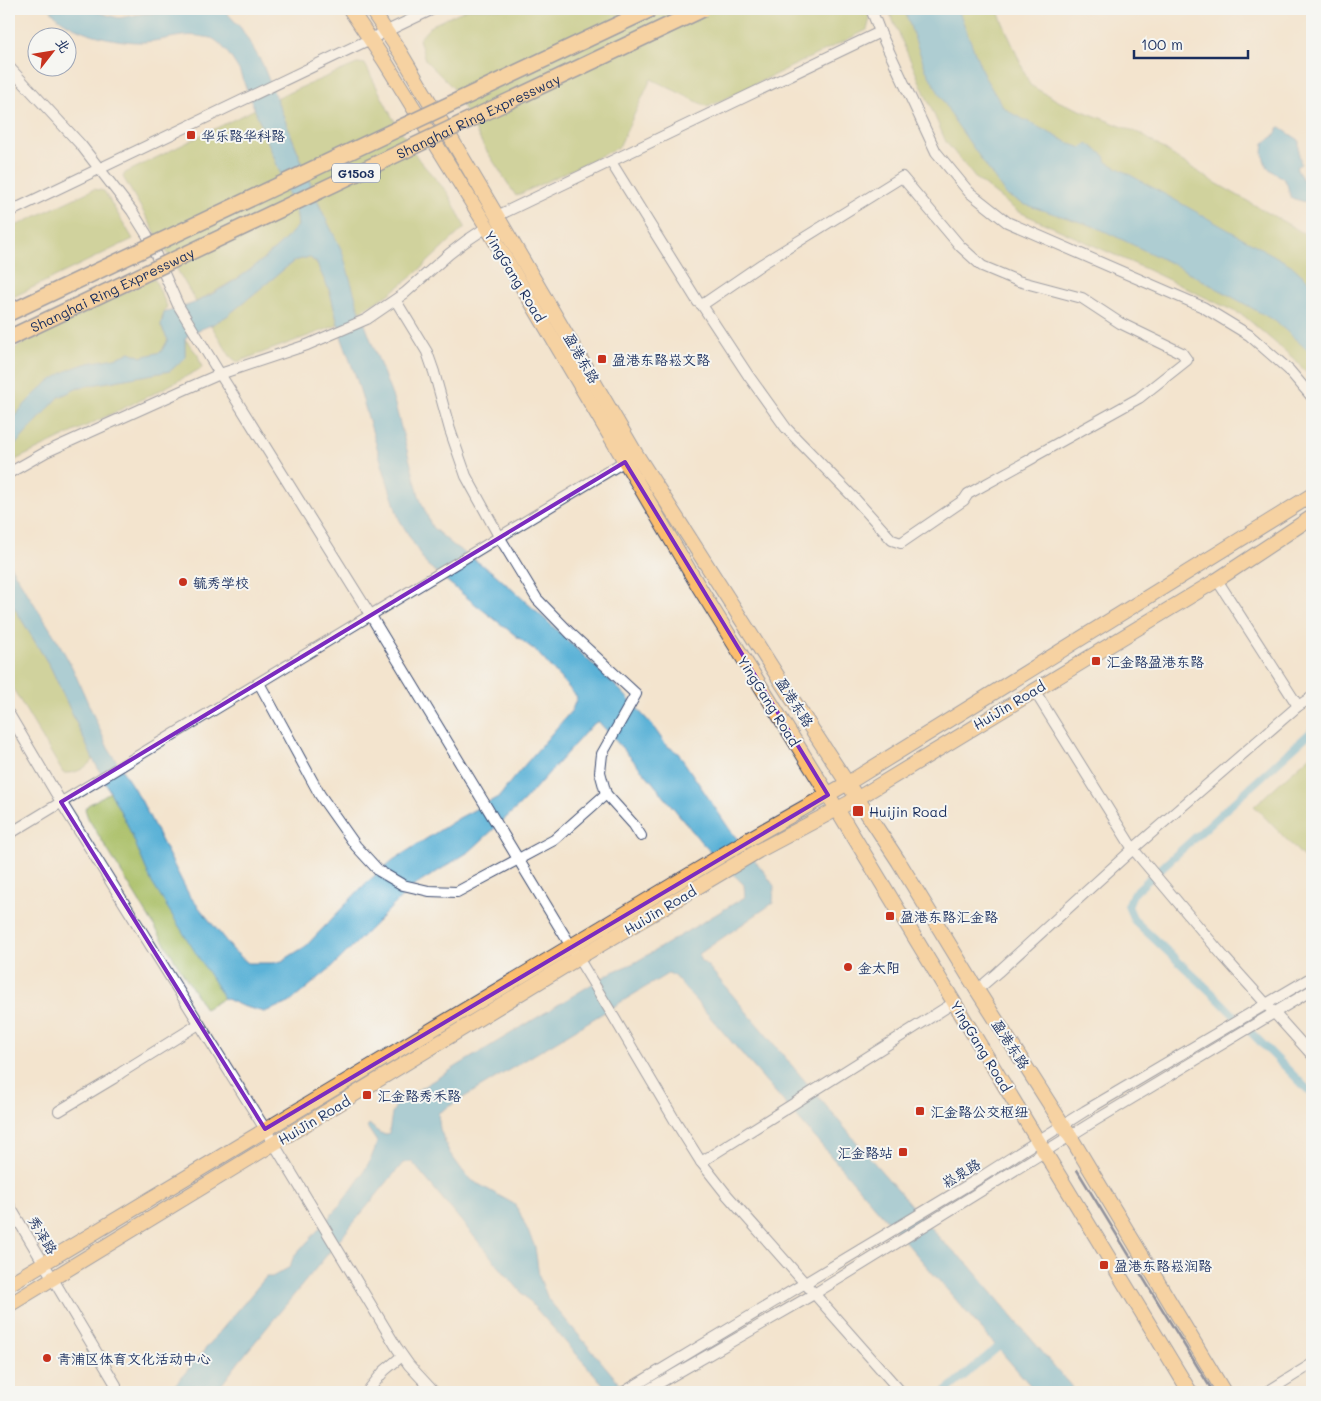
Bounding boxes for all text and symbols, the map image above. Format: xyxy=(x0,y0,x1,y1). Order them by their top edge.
north arrow xyxy=(28,28,78,78)
scale bar xyxy=(1134,28,1247,60)
text: 北 xyxy=(52,34,75,56)
text: 100 m xyxy=(1141,34,1183,54)
street label: Shanghai Ring Expressway xyxy=(393,69,563,163)
place label: 华乐路华科路 xyxy=(201,126,285,145)
marker: 华乐路华科路 xyxy=(185,129,197,141)
road number: G1503 xyxy=(332,164,380,182)
street label: YingGang Road xyxy=(480,227,550,325)
street label: Shanghai Ring Expressway xyxy=(27,242,197,336)
street label: 盈港东路 xyxy=(560,329,604,387)
place label: 盈港东路崧文路 xyxy=(612,350,710,369)
marker: 盈港东路崧文路 xyxy=(596,353,608,365)
place label: 毓秀学校 xyxy=(193,573,249,592)
marker: 毓秀学校 xyxy=(177,576,189,588)
street label: YingGang Road xyxy=(733,652,805,750)
place label: 汇金路盈港东路 xyxy=(1106,652,1204,671)
marker: 汇金路盈港东路 xyxy=(1090,655,1102,667)
street label: 盈港东路 xyxy=(772,673,818,731)
street label: HuiJin Road xyxy=(969,676,1049,734)
place label: Huijin Road xyxy=(869,802,947,821)
marker: Huijin Road xyxy=(851,804,865,818)
street label: HuiJin Road xyxy=(620,881,700,939)
place label: 盈港东路汇金路 xyxy=(900,907,998,926)
marker: 盈港东路汇金路 xyxy=(884,910,896,922)
place label: 金太阳 xyxy=(858,958,900,977)
marker: 金太阳 xyxy=(842,961,854,973)
street label: YingGang Road xyxy=(946,997,1016,1095)
street label: 盈港东路 xyxy=(988,1015,1034,1073)
place label: 汇金路秀禾路 xyxy=(377,1086,461,1105)
marker: 汇金路秀禾路 xyxy=(361,1089,373,1101)
street label: HuiJin Road xyxy=(274,1091,354,1149)
place label: 汇金路公交枢纽 xyxy=(930,1102,1028,1121)
marker: 汇金路公交枢纽 xyxy=(914,1105,926,1117)
place label: 汇金路站 xyxy=(837,1143,893,1162)
marker: 汇金路站 xyxy=(897,1146,909,1158)
street label: 崧泉路 xyxy=(938,1154,984,1192)
street label: 秀泽路 xyxy=(24,1212,62,1258)
place label: 盈港东路崧润路 xyxy=(1114,1256,1212,1275)
marker: 盈港东路崧润路 xyxy=(1098,1259,1110,1271)
place label: 青浦区体育文化活动中心 xyxy=(57,1349,211,1368)
marker: 青浦区体育文化活动中心 xyxy=(41,1352,53,1364)

